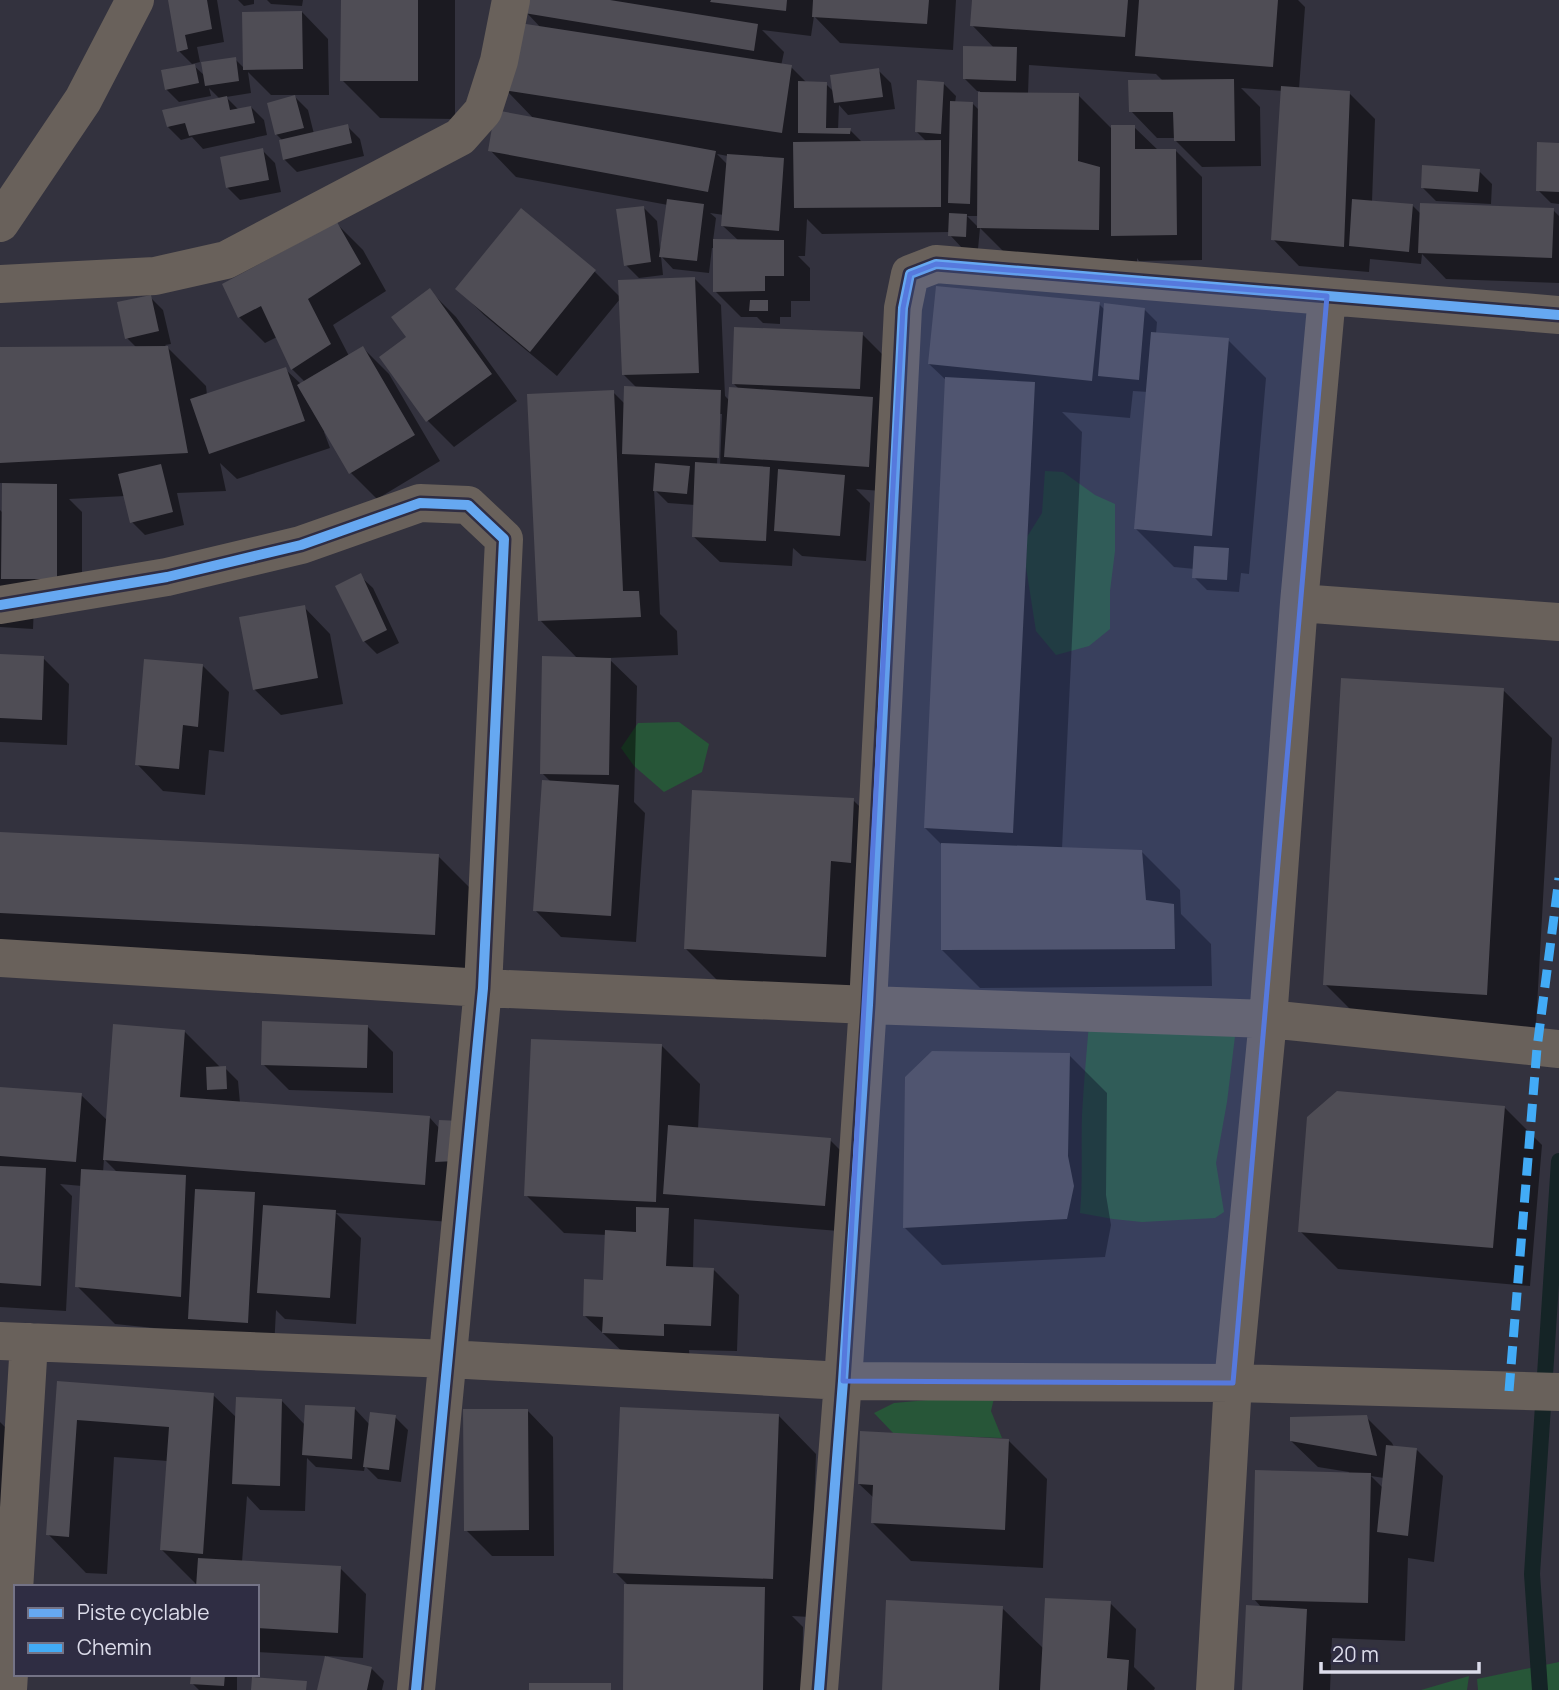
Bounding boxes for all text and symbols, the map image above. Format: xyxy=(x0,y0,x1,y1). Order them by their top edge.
legend xyxy=(14,1585,259,1676)
text: Piste cyclable xyxy=(77,1598,209,1626)
scale bar xyxy=(1321,1630,1478,1674)
text: Chemin xyxy=(77,1633,152,1661)
text: 20 m xyxy=(1332,1640,1379,1668)

